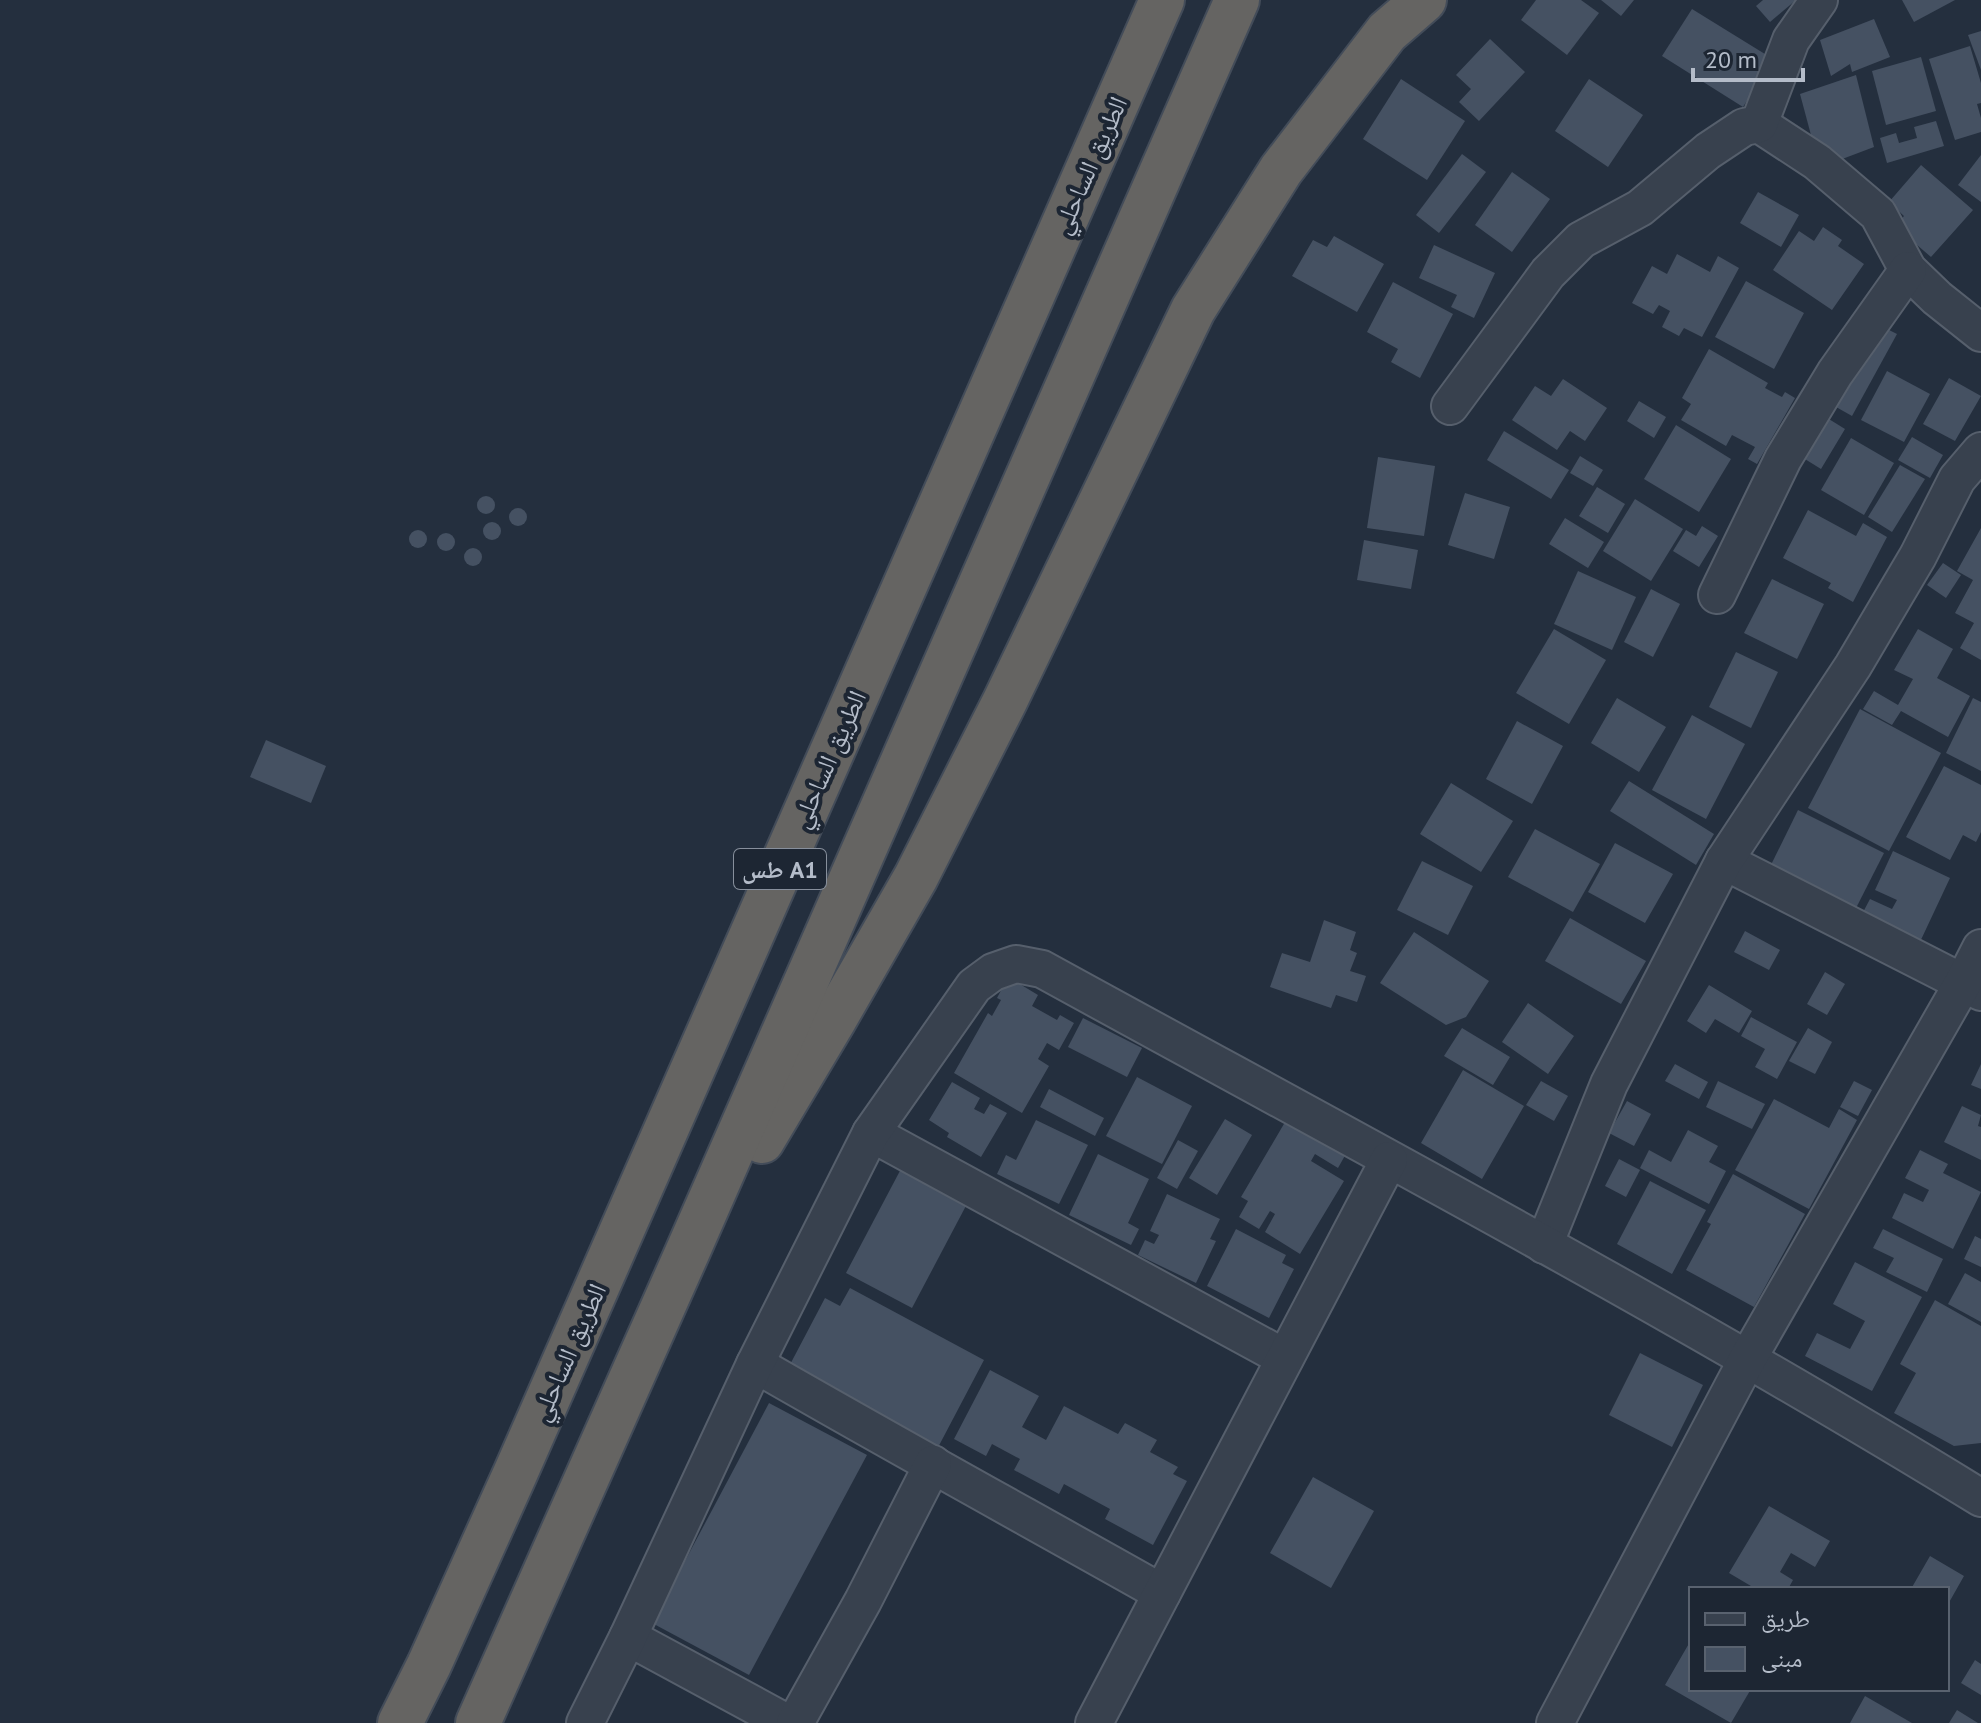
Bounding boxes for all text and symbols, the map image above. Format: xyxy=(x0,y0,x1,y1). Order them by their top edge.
scale bar xyxy=(1693,32,1803,82)
text: 20 m xyxy=(1705,44,1757,75)
street label: الطريق الساحلي xyxy=(1044,91,1138,241)
street label: الطريق الساحلي xyxy=(783,685,877,835)
road number: طس A1 xyxy=(734,849,826,889)
street label: الطريق الساحلي xyxy=(523,1278,617,1428)
legend xyxy=(1689,1587,1949,1691)
text: طريق xyxy=(1761,1603,1810,1634)
text: مبنى xyxy=(1761,1643,1802,1674)

